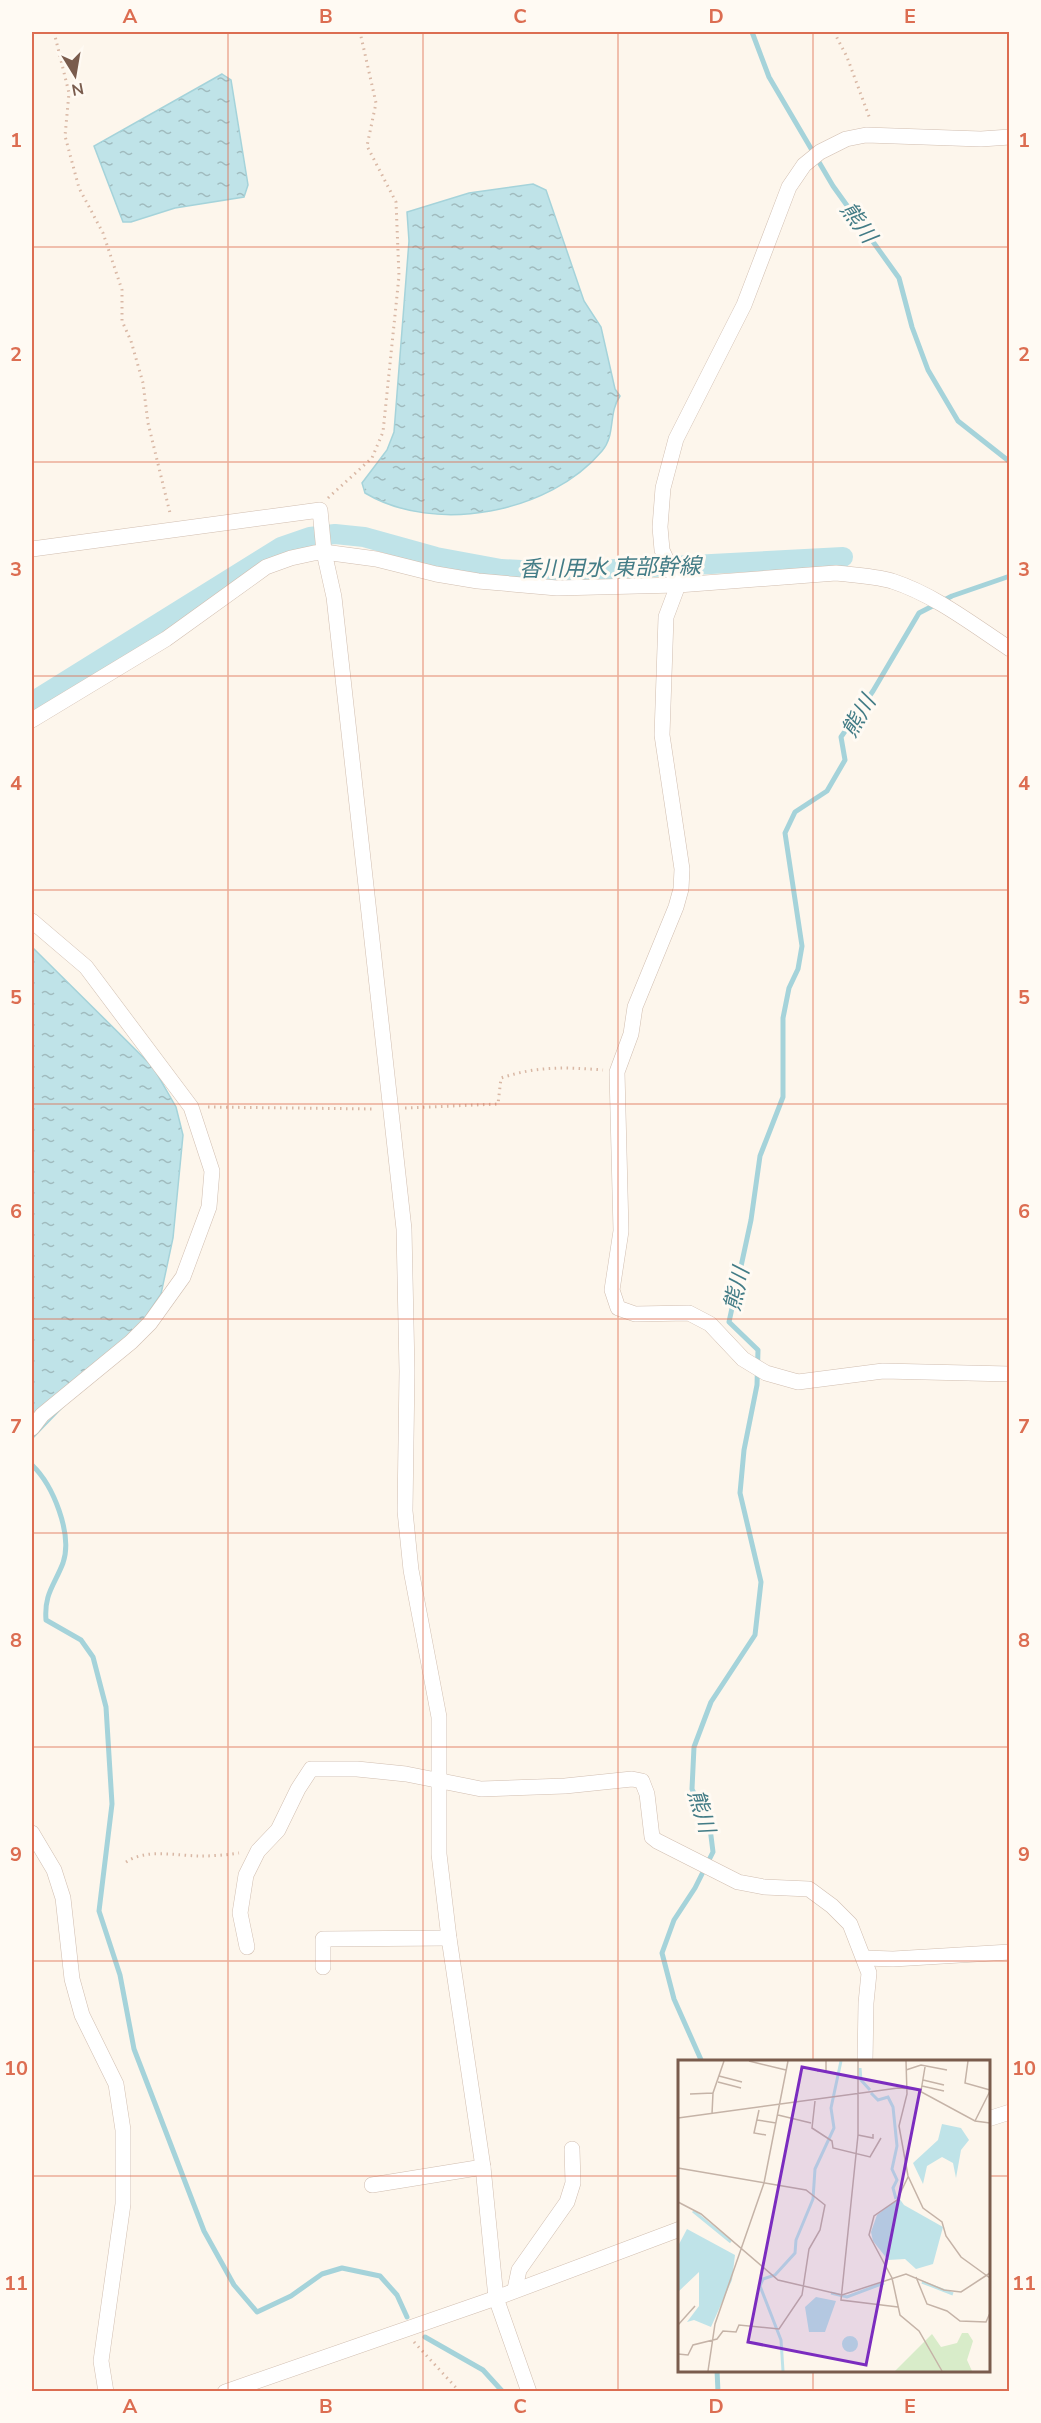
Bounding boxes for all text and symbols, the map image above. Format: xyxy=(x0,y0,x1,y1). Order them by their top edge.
text: A xyxy=(123,3,138,30)
text: B xyxy=(319,3,333,30)
text: C xyxy=(513,3,527,30)
text: D xyxy=(708,3,724,30)
text: E xyxy=(904,3,916,30)
north arrow xyxy=(45,45,105,105)
text: N xyxy=(70,77,86,101)
text: 1 xyxy=(10,127,22,154)
text: 1 xyxy=(1018,127,1030,154)
water label: 熊川 xyxy=(833,196,884,251)
text: 2 xyxy=(10,341,22,368)
text: 2 xyxy=(1018,341,1030,368)
water label: 香川用水 東部幹線 xyxy=(519,551,704,585)
text: 3 xyxy=(10,556,22,583)
text: 3 xyxy=(1018,556,1030,583)
water label: 熊川 xyxy=(835,688,884,743)
text: 4 xyxy=(10,770,22,797)
text: 4 xyxy=(1018,770,1030,797)
text: 5 xyxy=(10,984,22,1011)
text: 5 xyxy=(1018,984,1030,1011)
text: 6 xyxy=(10,1198,22,1225)
text: 6 xyxy=(1018,1198,1030,1225)
water label: 熊川 xyxy=(717,1262,757,1314)
text: 7 xyxy=(10,1413,22,1440)
text: 7 xyxy=(1018,1413,1030,1440)
text: 8 xyxy=(10,1627,22,1654)
text: 8 xyxy=(1018,1627,1030,1654)
water label: 熊川 xyxy=(680,1786,722,1839)
text: 9 xyxy=(10,1841,22,1868)
text: 9 xyxy=(1018,1841,1030,1868)
text: 10 xyxy=(4,2055,28,2082)
text: 10 xyxy=(1012,2055,1036,2082)
inset map xyxy=(678,2060,990,2372)
text: 11 xyxy=(4,2270,28,2297)
text: 11 xyxy=(1012,2270,1036,2297)
text: A xyxy=(123,2393,138,2420)
text: B xyxy=(319,2393,333,2420)
text: C xyxy=(513,2393,527,2420)
text: D xyxy=(708,2393,724,2420)
text: E xyxy=(904,2393,916,2420)

